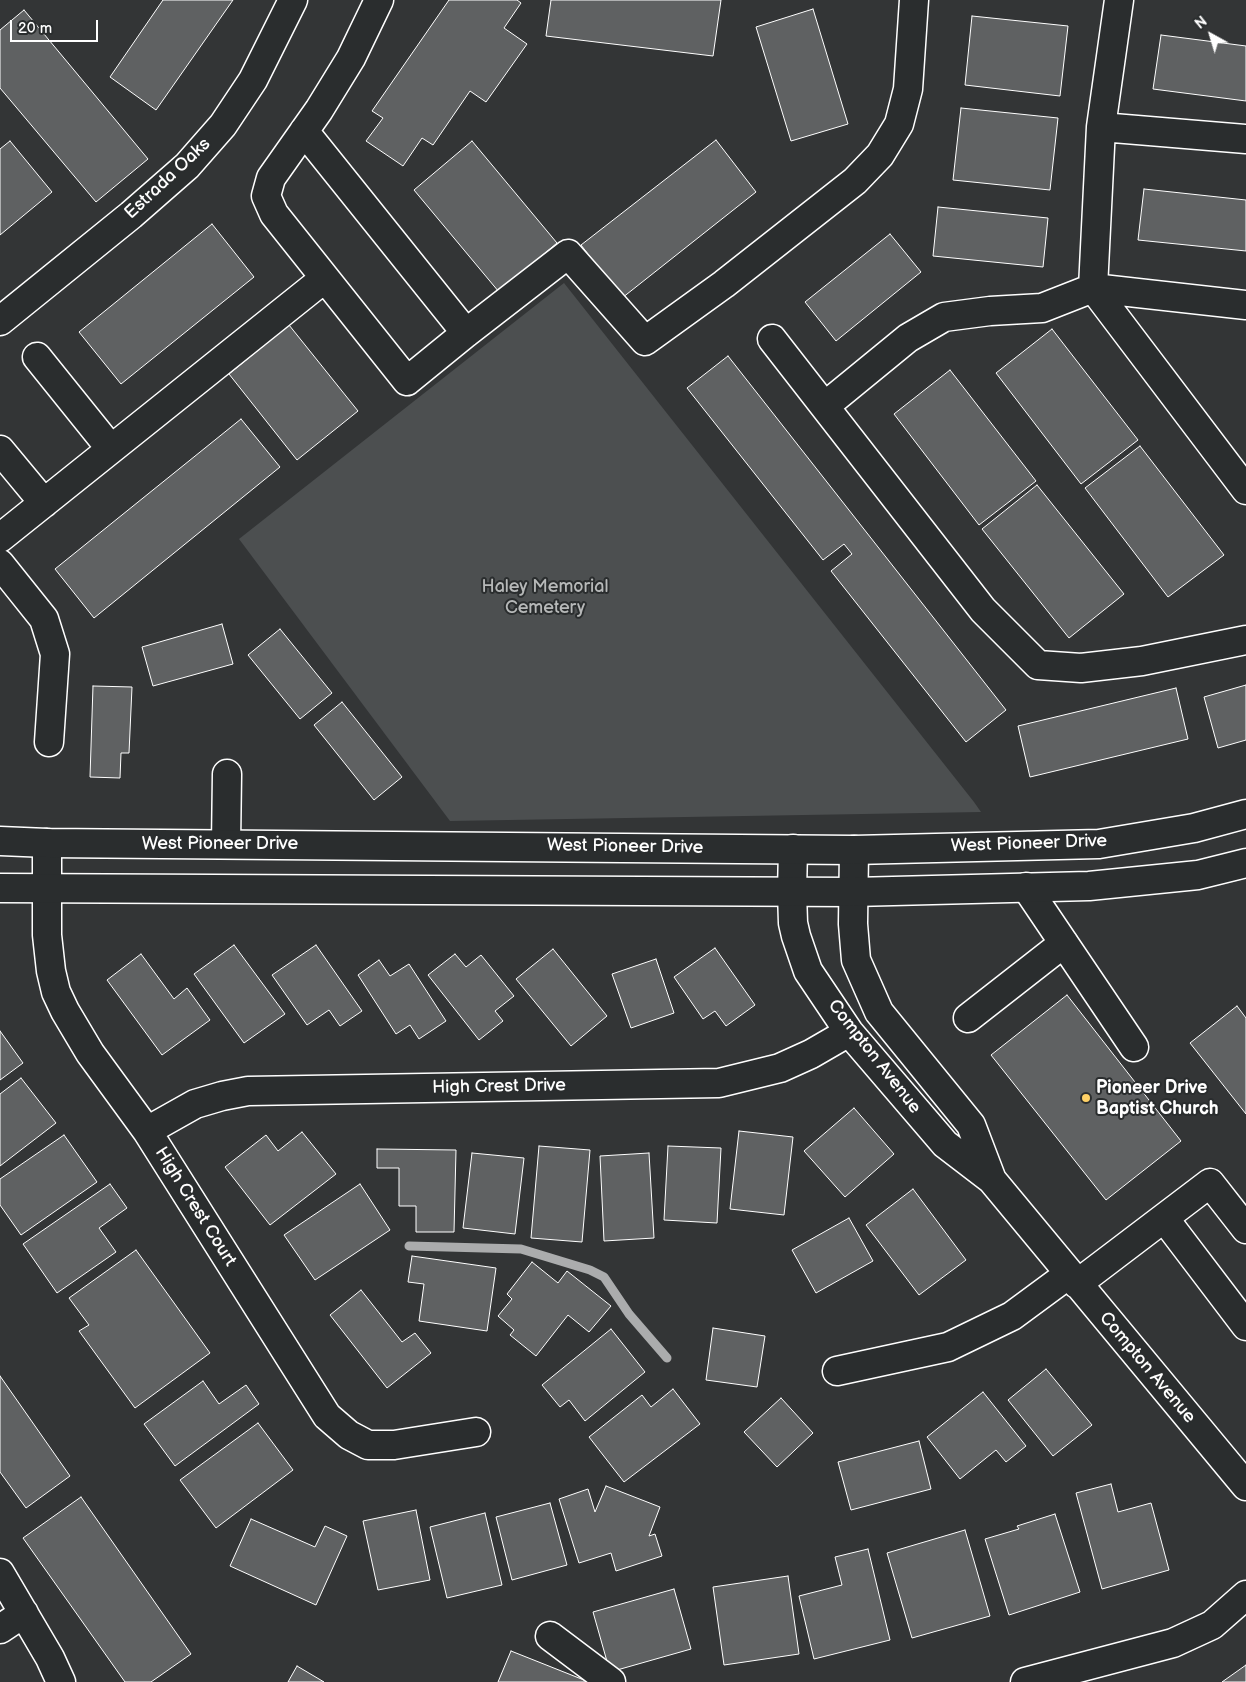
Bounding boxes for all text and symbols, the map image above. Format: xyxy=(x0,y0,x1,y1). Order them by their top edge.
scale bar xyxy=(12,10,100,42)
north arrow xyxy=(1186,10,1236,60)
text: N xyxy=(1192,13,1211,33)
text: 20 m xyxy=(18,19,52,38)
street label: Estrada Oaks xyxy=(121,134,215,224)
park label: Haley Memorial Cemetery xyxy=(482,576,608,618)
street label: West Pioneer Drive xyxy=(951,830,1107,858)
street label: West Pioneer Drive xyxy=(142,833,298,855)
street label: West Pioneer Drive xyxy=(547,835,703,859)
street label: Compton Avenue xyxy=(823,996,925,1118)
street label: High Crest Drive xyxy=(432,1075,566,1099)
place label: Pioneer Drive Baptist Church xyxy=(1096,1077,1219,1120)
marker: Pioneer Drive Baptist Church xyxy=(1080,1092,1092,1104)
street label: High Crest Court xyxy=(150,1143,240,1271)
street label: Compton Avenue xyxy=(1094,1308,1200,1428)

